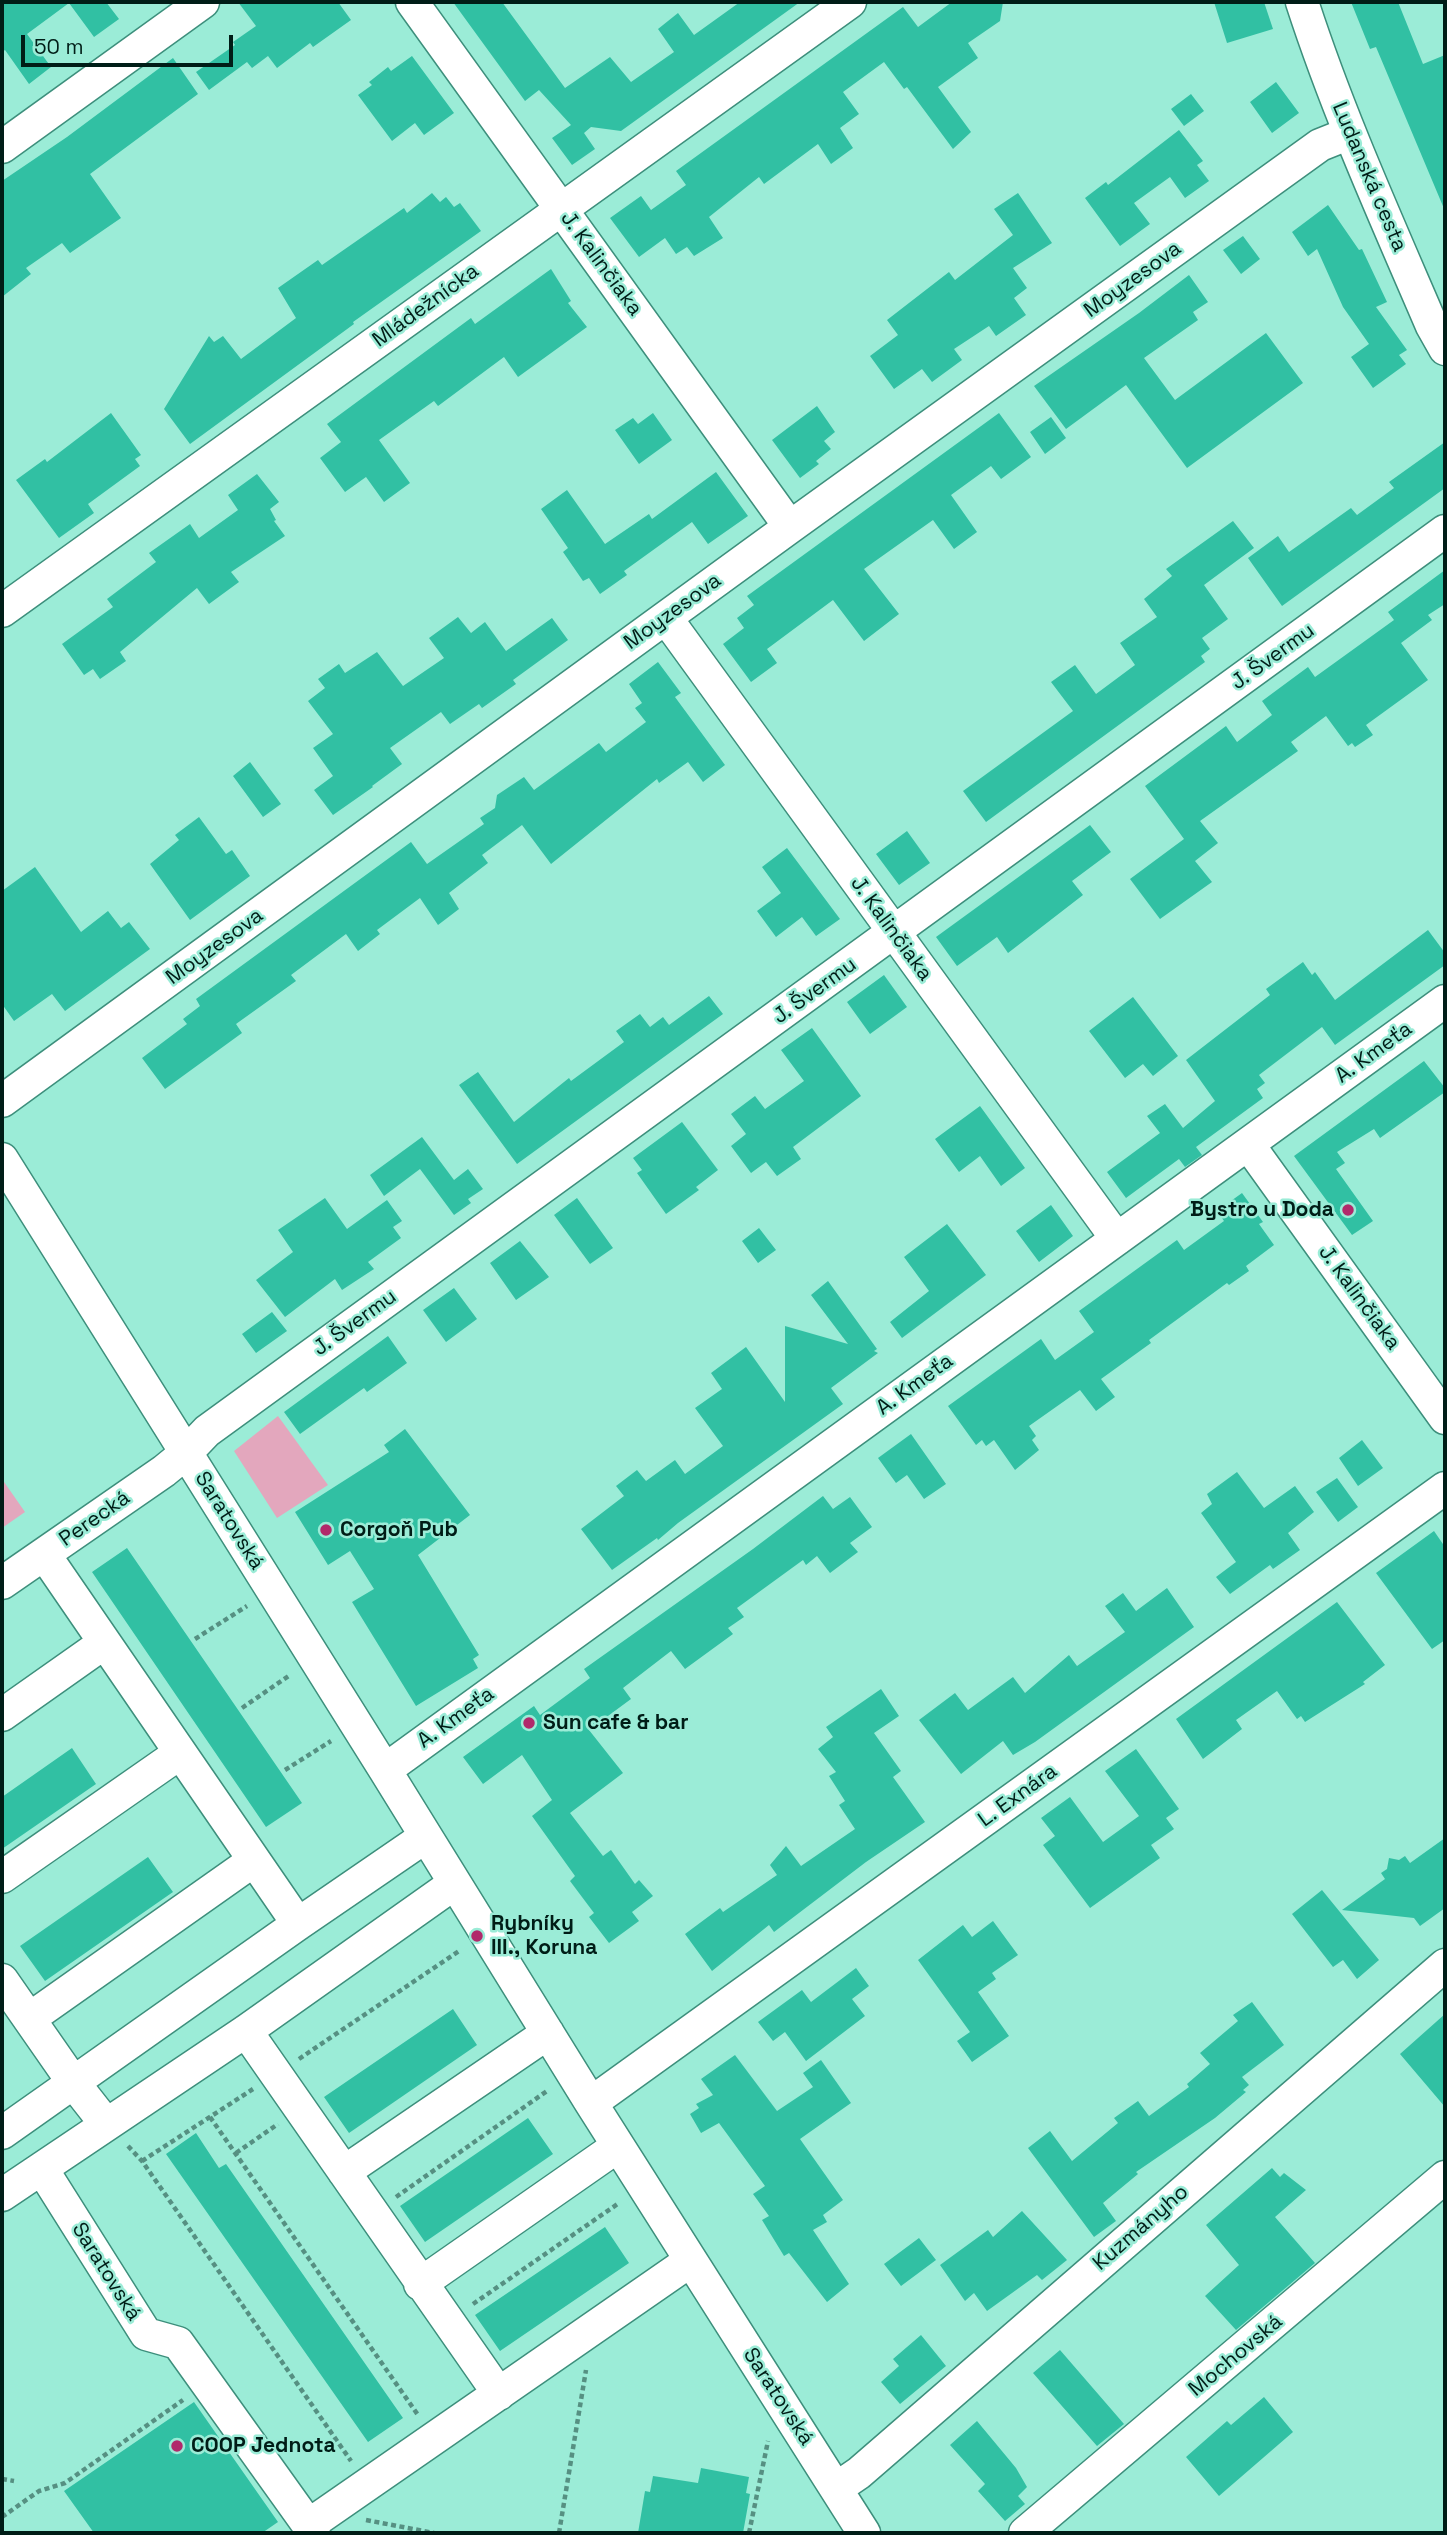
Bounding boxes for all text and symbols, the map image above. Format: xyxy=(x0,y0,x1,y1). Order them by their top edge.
scale bar xyxy=(24,21,236,65)
text: 50 m xyxy=(34,33,84,60)
street label: Ludanská cesta xyxy=(1326,99,1412,255)
street label: J. Kalinčiaka xyxy=(555,207,647,321)
street label: Moyzesova xyxy=(1080,236,1186,324)
street label: Mládežnícka xyxy=(368,259,484,353)
street label: Moyzesova xyxy=(620,568,726,656)
street label: J. Švermu xyxy=(1226,618,1320,696)
street label: J. Kalinčiaka xyxy=(845,872,937,986)
street label: Moyzesova xyxy=(162,903,268,991)
street label: J. Švermu xyxy=(768,952,862,1030)
street label: A. Kmeťa xyxy=(1331,1017,1417,1089)
place label: Bystro u Doda xyxy=(1190,1197,1334,1223)
marker: Bystro u Doda xyxy=(1340,1202,1356,1218)
street label: J. Kalinčiaka xyxy=(1313,1241,1405,1355)
street label: J. Švermu xyxy=(308,1284,402,1362)
street label: A. Kmeťa xyxy=(872,1349,958,1421)
street label: Saratovská xyxy=(189,1467,269,1575)
street label: Perecká xyxy=(55,1486,135,1552)
place label: Corgoň Pub xyxy=(340,1517,458,1543)
marker: Corgoň Pub xyxy=(318,1522,334,1538)
street label: A. Kmeťa xyxy=(413,1682,499,1754)
place label: Sun cafe & bar xyxy=(543,1710,688,1736)
marker: Sun cafe & bar xyxy=(521,1715,537,1731)
street label: L. Exnára xyxy=(974,1759,1062,1833)
place label: Rybníky III., Koruna xyxy=(491,1911,597,1961)
marker: Rybníky III., Koruna xyxy=(469,1928,485,1944)
street label: Kuzmányho xyxy=(1088,2180,1194,2276)
street label: Saratovská xyxy=(66,2218,146,2326)
street label: Mochovská xyxy=(1184,2310,1288,2402)
street label: Saratovská xyxy=(737,2344,819,2450)
place label: COOP Jednota xyxy=(191,2433,336,2459)
marker: COOP Jednota xyxy=(169,2438,185,2454)

